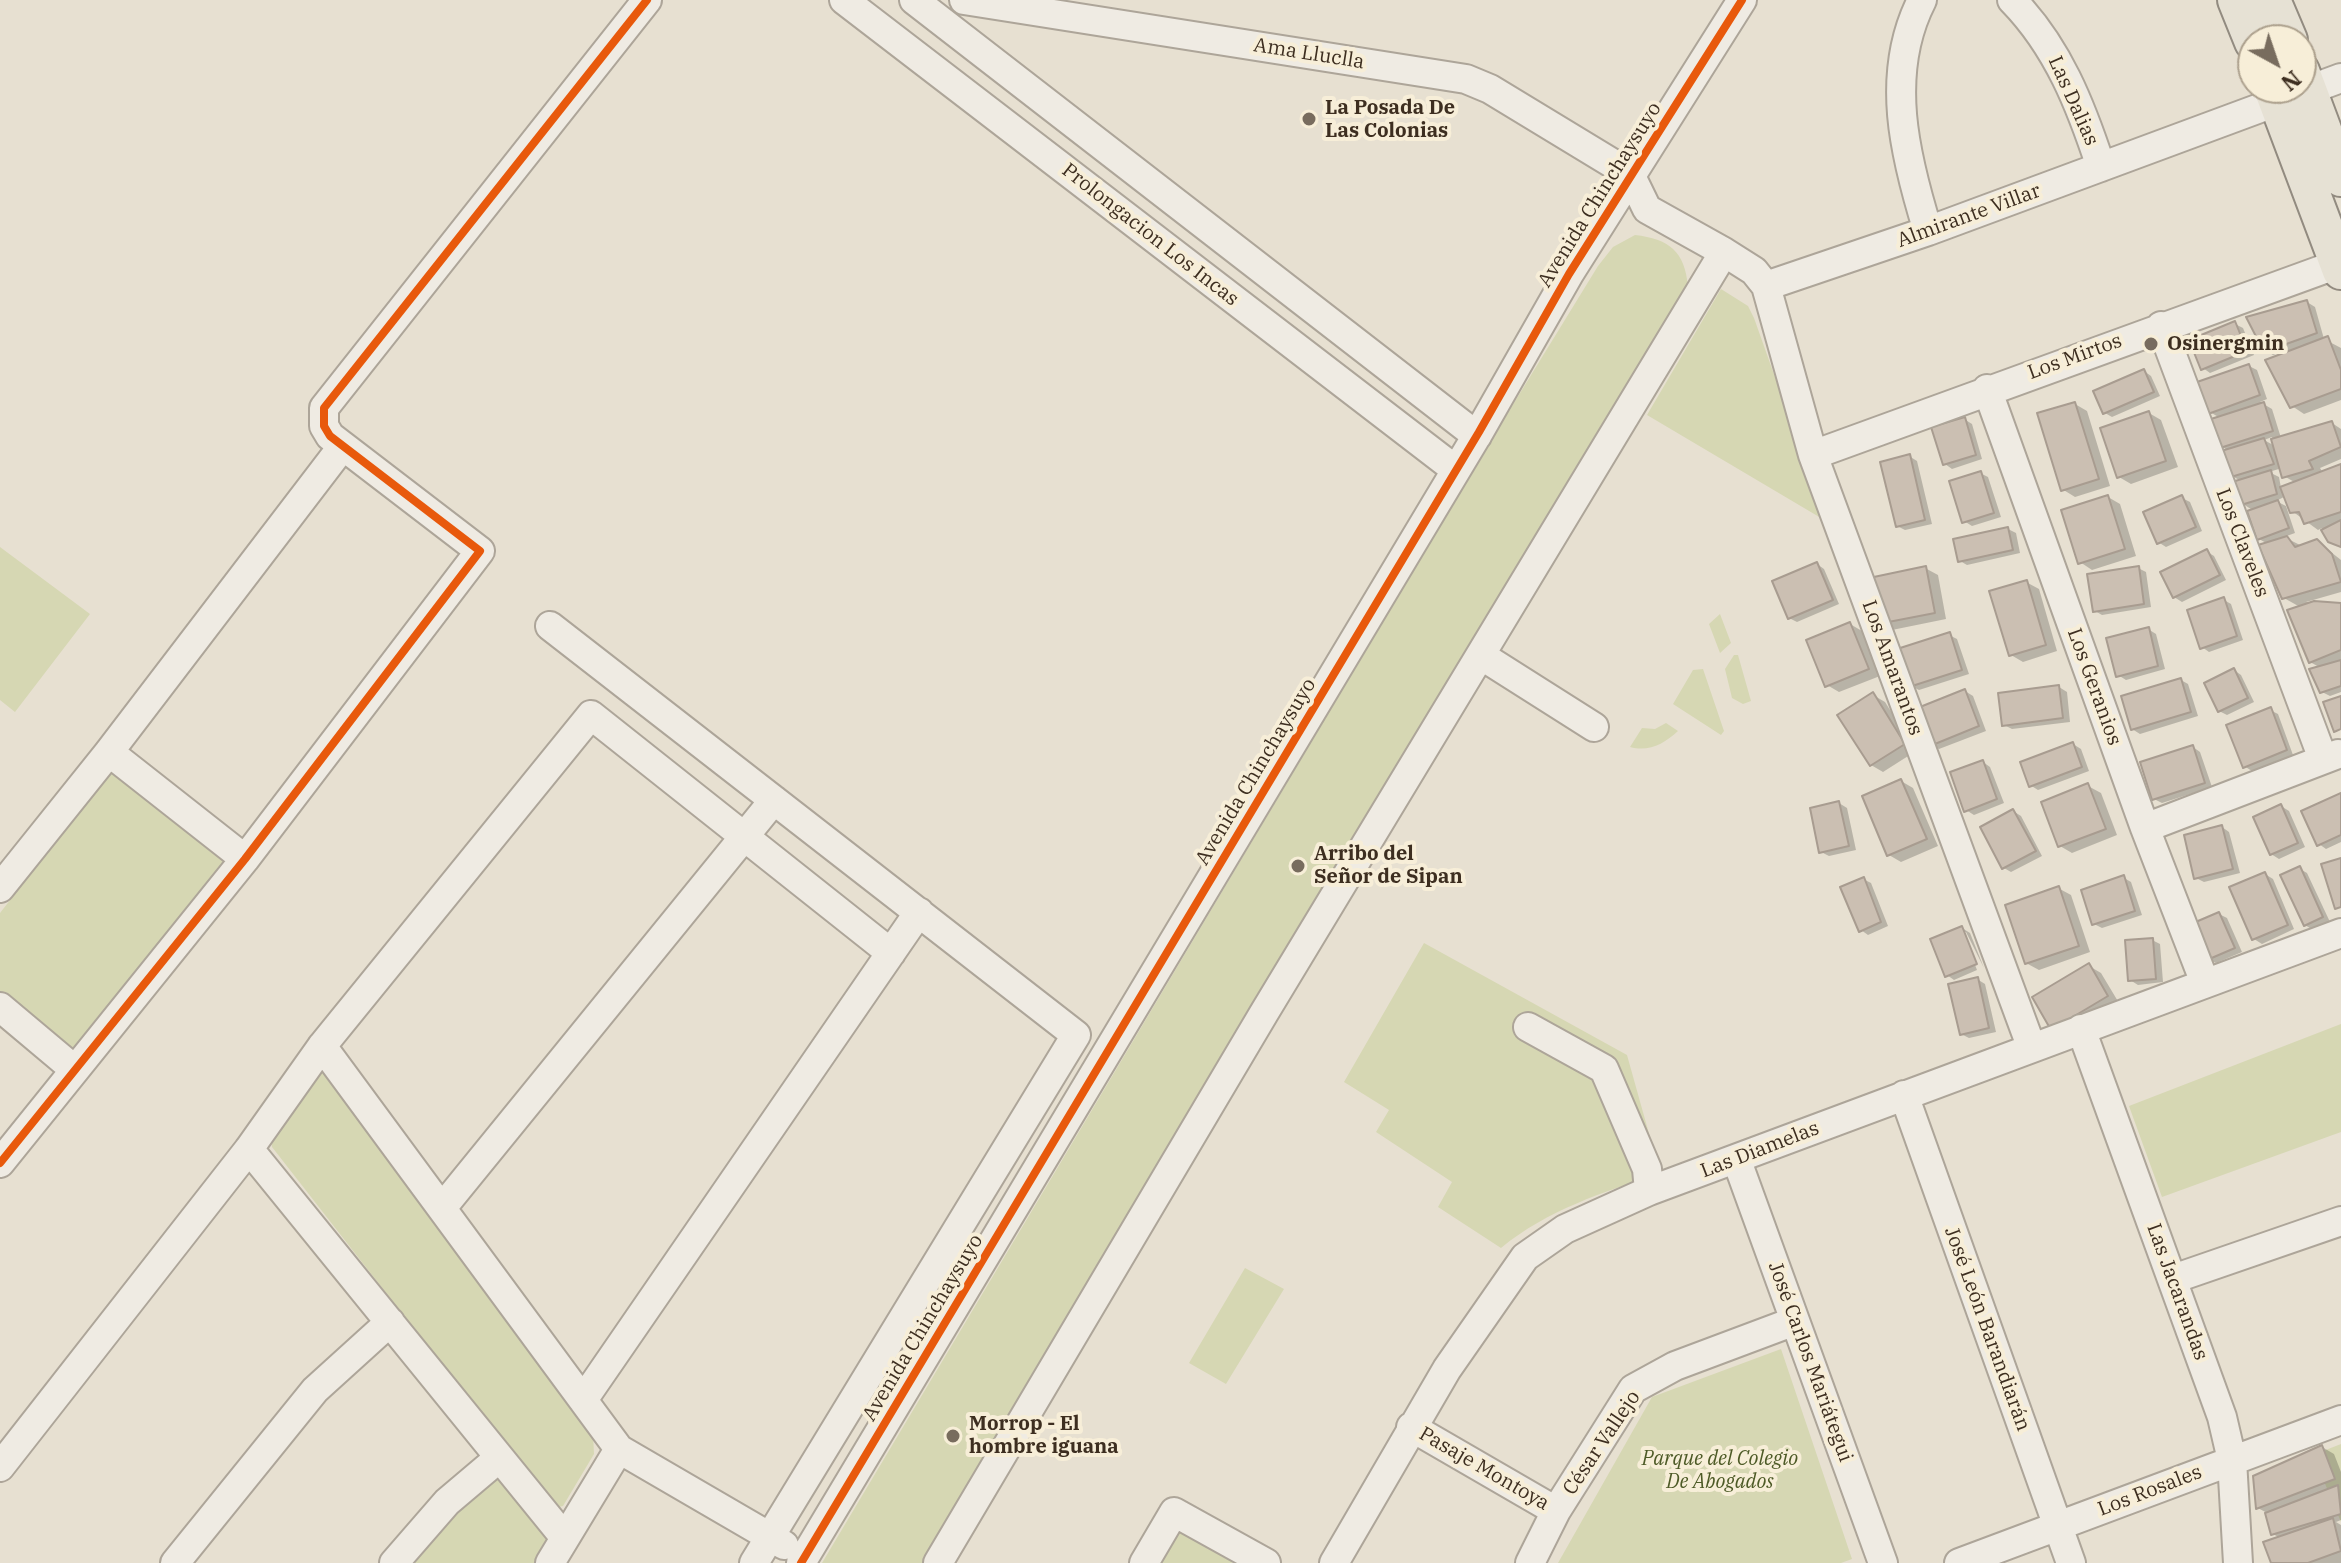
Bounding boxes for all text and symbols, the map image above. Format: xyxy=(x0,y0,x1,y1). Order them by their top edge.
north arrow xyxy=(2237,24,2317,104)
street label: Ama Lluclla xyxy=(1252,33,1366,75)
street label: Las Dalias xyxy=(2043,53,2103,149)
text: N xyxy=(2275,65,2307,98)
place label: La Posada De Las Colonias xyxy=(1325,96,1455,143)
street label: Avenida Chinchaysuyo xyxy=(1533,98,1667,292)
marker: La Posada De Las Colonias xyxy=(1300,110,1318,128)
street label: Prolongacion Los Incas xyxy=(1057,159,1243,311)
street label: Almirante Villar xyxy=(1894,179,2044,253)
street label: Los Mirtos xyxy=(2025,329,2125,385)
place label: Osinergmin xyxy=(2167,332,2284,356)
marker: Osinergmin xyxy=(2142,335,2160,353)
street label: Los Claveles xyxy=(2210,485,2274,601)
street label: Los Amarantos xyxy=(1856,597,1928,739)
street label: Los Geranios xyxy=(2062,625,2126,749)
street label: Avenida Chinchaysuyo xyxy=(1191,674,1321,870)
place label: Arribo del Señor de Sipan xyxy=(1314,842,1463,889)
marker: Arribo del Señor de Sipan xyxy=(1289,857,1307,875)
street label: Las Diamelas xyxy=(1697,1116,1823,1184)
street label: Las Jacarandas xyxy=(2141,1220,2213,1364)
street label: José León Barandiarán xyxy=(1939,1224,2035,1434)
street label: Avenida Chinchaysuyo xyxy=(858,1230,988,1426)
street label: José Carlos Mariátegui xyxy=(1763,1259,1857,1465)
street label: César Vallejo xyxy=(1558,1386,1646,1500)
place label: Morrop - El hombre iguana xyxy=(969,1412,1119,1459)
street label: Pasaje Montoya xyxy=(1415,1422,1553,1516)
marker: Morrop - El hombre iguana xyxy=(944,1427,962,1445)
park label: Parque del Colegio De Abogados xyxy=(1642,1447,1798,1494)
street label: Los Rosales xyxy=(2095,1460,2205,1522)

